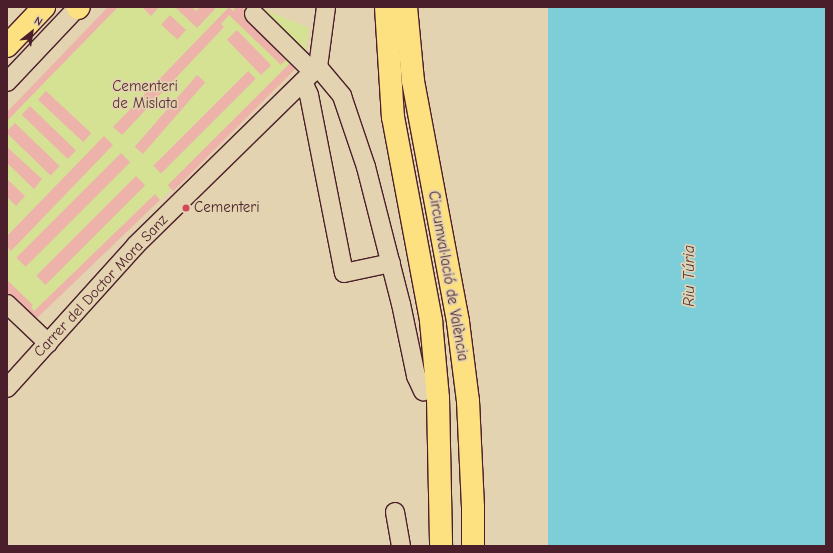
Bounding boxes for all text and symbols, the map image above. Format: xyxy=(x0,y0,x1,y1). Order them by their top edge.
north arrow xyxy=(12,12,52,52)
text: N xyxy=(32,14,45,29)
park label: Cementeri de Mislata xyxy=(112,77,178,112)
street label: Circumval·lació de València xyxy=(424,189,472,363)
place label: Cementeri xyxy=(194,199,260,217)
marker: Cementeri xyxy=(181,203,191,213)
street label: Carrer del Doctor Mora Sanz xyxy=(30,211,172,361)
water label: Riu Túria xyxy=(679,245,699,307)

